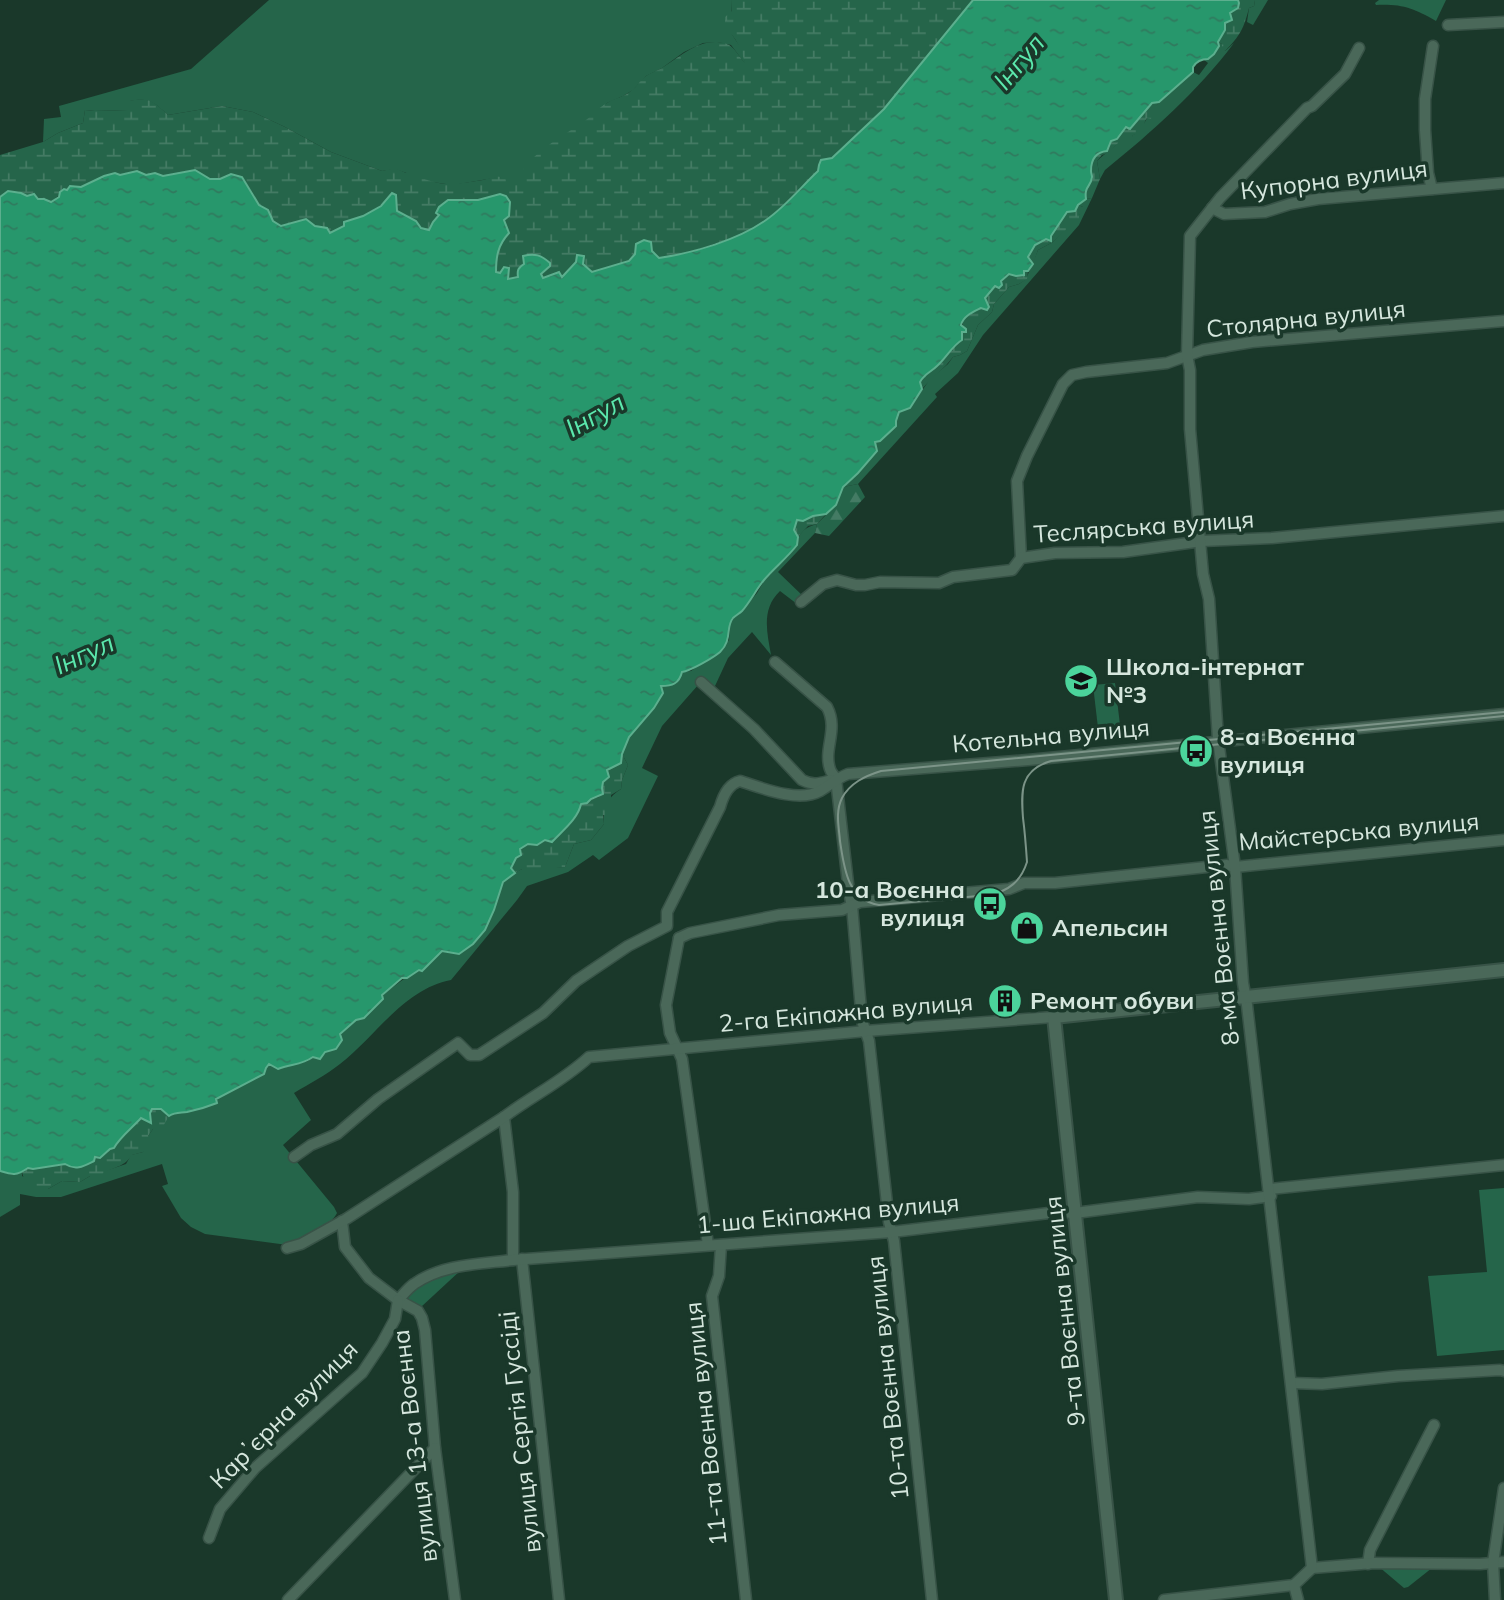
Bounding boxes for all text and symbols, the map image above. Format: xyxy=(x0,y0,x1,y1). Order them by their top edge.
water label: Інгул xyxy=(986,27,1051,96)
street label: Купорна вулиця xyxy=(1239,153,1429,205)
street label: Столярна вулиця xyxy=(1205,293,1407,343)
water label: Інгул xyxy=(559,385,630,444)
street label: Теслярська вулиця xyxy=(1033,503,1255,549)
water label: Інгул xyxy=(49,626,119,681)
place label: Школа-інтернат №3 xyxy=(1106,651,1304,709)
school or university icon: Школа-інтернат №3 xyxy=(1062,662,1100,700)
street label: Котельна вулиця xyxy=(951,711,1151,759)
place label: 8-а Воєнна вулиця xyxy=(1220,721,1356,779)
bus stop icon: 8-а Воєнна вулиця xyxy=(1177,732,1215,770)
street label: Майстерська вулиця xyxy=(1237,806,1480,856)
street label: 8-ма Воєнна вулиця xyxy=(1191,809,1245,1047)
place label: 10-а Воєнна вулиця xyxy=(815,874,965,932)
bus stop icon: 10-а Воєнна вулиця xyxy=(971,885,1009,923)
shop icon: Апельсин xyxy=(1008,909,1046,947)
place label: Апельсин xyxy=(1052,912,1168,942)
building icon: Ремонт обуви xyxy=(986,982,1024,1020)
place label: Ремонт обуви xyxy=(1030,985,1194,1015)
street label: 2-га Екіпажна вулиця xyxy=(718,986,974,1038)
street label: 1-ша Екіпажна вулиця xyxy=(695,1187,961,1239)
street label: 9-та Воєнна вулиця xyxy=(1037,1195,1091,1427)
street label: 10-та Воєнна вулиця xyxy=(859,1255,915,1502)
street label: 11-та Воєнна вулиця xyxy=(677,1301,733,1548)
street label: вулиця Сергія Гуссіді xyxy=(491,1310,547,1555)
street label: вулиця 13-а Воєнна xyxy=(385,1328,443,1564)
street label: Карʼєрна вулиця xyxy=(203,1334,364,1495)

